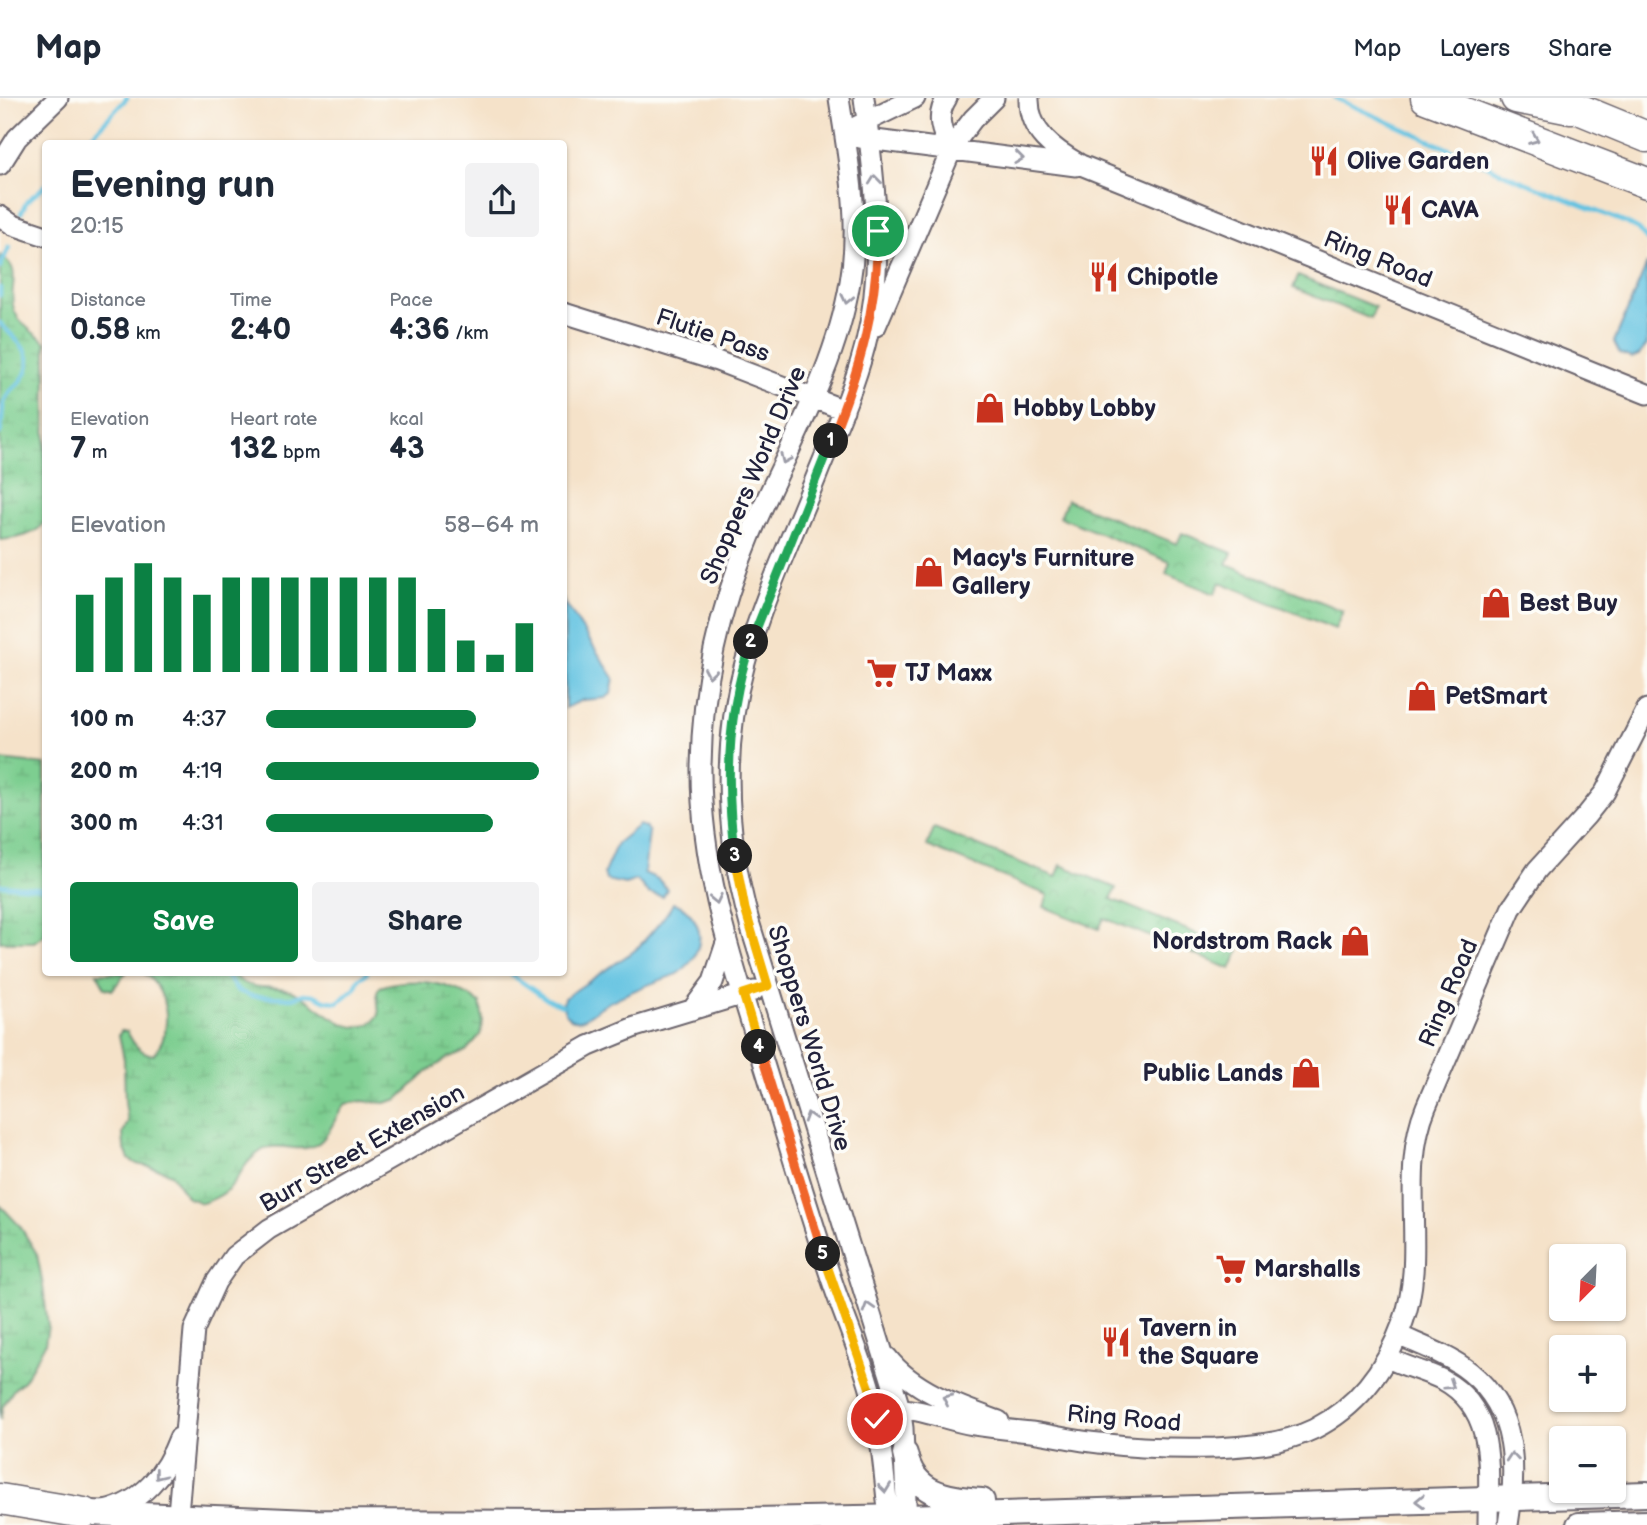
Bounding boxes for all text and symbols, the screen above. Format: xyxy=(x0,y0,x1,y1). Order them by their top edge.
text: Map xyxy=(35,28,101,68)
text: Map xyxy=(1353,34,1401,63)
text: Layers xyxy=(1439,34,1510,63)
text: Share xyxy=(1548,34,1612,63)
one-way arrow xyxy=(1528,131,1540,145)
restaurant icon: Olive Garden xyxy=(1307,144,1341,178)
place label: Olive Garden xyxy=(1347,147,1489,176)
one-way arrow xyxy=(1013,150,1024,165)
text: Evening run xyxy=(70,163,275,208)
button: share xyxy=(465,163,539,237)
one-way arrow xyxy=(868,175,883,186)
restaurant icon: CAVA xyxy=(1381,193,1415,227)
place label: CAVA xyxy=(1421,196,1479,225)
pin xyxy=(848,201,908,261)
text: 20:15 xyxy=(70,212,124,240)
icon: arrive xyxy=(859,212,897,250)
street label: Ring Road xyxy=(1319,225,1436,294)
restaurant icon: Chipotle xyxy=(1087,260,1121,294)
place label: Chipotle xyxy=(1127,263,1219,292)
text: Distance xyxy=(70,289,146,312)
text: Time xyxy=(230,289,272,312)
text: Pace xyxy=(389,289,433,312)
one-way arrow xyxy=(840,293,855,305)
street label: Flutie Pass xyxy=(652,303,774,368)
text: 0.58 xyxy=(70,312,131,348)
text: 2:40 xyxy=(230,312,291,348)
text: 4:36 xyxy=(389,312,450,348)
text: km xyxy=(131,322,161,345)
text: /km xyxy=(450,322,489,345)
street label: Shoppers World Drive xyxy=(694,362,813,589)
shop icon: Hobby Lobby xyxy=(973,391,1007,425)
place label: Hobby Lobby xyxy=(1013,394,1156,423)
text: Elevation xyxy=(70,408,149,431)
text: Heart rate xyxy=(230,408,317,431)
text: kcal xyxy=(389,408,423,431)
pin: 1 xyxy=(814,424,848,458)
text: 1 xyxy=(827,429,835,452)
text: 7 xyxy=(70,431,87,467)
text: 132 xyxy=(230,431,278,467)
text: 43 xyxy=(389,431,425,467)
text: m xyxy=(87,441,107,464)
text: bpm xyxy=(278,441,320,464)
one-way arrow xyxy=(779,452,793,465)
text: Elevation xyxy=(70,511,166,539)
text: 58–64 m xyxy=(444,511,539,539)
place label: Macy's Furniture Gallery xyxy=(952,544,1135,601)
shop icon: Macy's Furniture Gallery xyxy=(912,555,946,589)
shop icon: Best Buy xyxy=(1479,586,1513,620)
place label: Best Buy xyxy=(1519,589,1617,618)
pin: 2 xyxy=(734,624,768,660)
text: 2 xyxy=(745,630,756,653)
supermarket icon: TJ Maxx xyxy=(865,656,899,690)
place label: TJ Maxx xyxy=(905,659,992,688)
one-way arrow xyxy=(703,667,718,679)
shop icon: PetSmart xyxy=(1405,679,1439,713)
place label: PetSmart xyxy=(1445,682,1548,711)
text: 100 m xyxy=(70,705,134,733)
text: 4:37 xyxy=(182,705,226,733)
text: 200 m xyxy=(70,757,138,785)
text: 4:19 xyxy=(182,757,223,785)
text: 300 m xyxy=(70,809,138,837)
text: 4:31 xyxy=(182,809,224,837)
pin: 3 xyxy=(718,838,752,874)
text: 3 xyxy=(729,844,740,867)
button: Save xyxy=(70,882,298,962)
button: Share xyxy=(312,882,539,962)
one-way arrow xyxy=(707,893,722,905)
street label: Shoppers World Drive xyxy=(761,922,858,1154)
shop icon: Nordstrom Rack xyxy=(1338,924,1372,958)
place label: Nordstrom Rack xyxy=(1152,927,1332,956)
street label: Ring Road xyxy=(1413,935,1484,1052)
pin: 4 xyxy=(742,1030,776,1065)
text: 4 xyxy=(753,1035,764,1058)
shop icon: Public Lands xyxy=(1289,1056,1323,1090)
place label: Public Lands xyxy=(1142,1059,1283,1088)
street label: Burr Street Extension xyxy=(255,1078,470,1219)
one-way arrow xyxy=(803,1111,817,1123)
pin: 5 xyxy=(806,1236,840,1272)
text: 5 xyxy=(817,1242,828,1265)
north arrow xyxy=(1549,1244,1626,1321)
map controls xyxy=(1549,1244,1626,1503)
supermarket icon: Marshalls xyxy=(1214,1252,1248,1286)
place label: Marshalls xyxy=(1254,1255,1361,1284)
one-way arrow xyxy=(862,1301,876,1314)
place label: Tavern in the Square xyxy=(1138,1314,1259,1371)
restaurant icon: Tavern in the Square xyxy=(1099,1325,1133,1359)
button: + xyxy=(1549,1335,1626,1412)
one-way arrow xyxy=(1442,1377,1455,1390)
pin xyxy=(847,1389,907,1449)
one-way arrow xyxy=(942,1393,954,1407)
street label: Ring Road xyxy=(1066,1399,1182,1438)
icon: check xyxy=(858,1400,896,1438)
button: − xyxy=(1549,1426,1626,1503)
one-way arrow xyxy=(1505,1452,1520,1463)
one-way arrow xyxy=(154,1467,167,1480)
one-way arrow xyxy=(878,1482,893,1494)
one-way arrow xyxy=(1414,1493,1425,1508)

